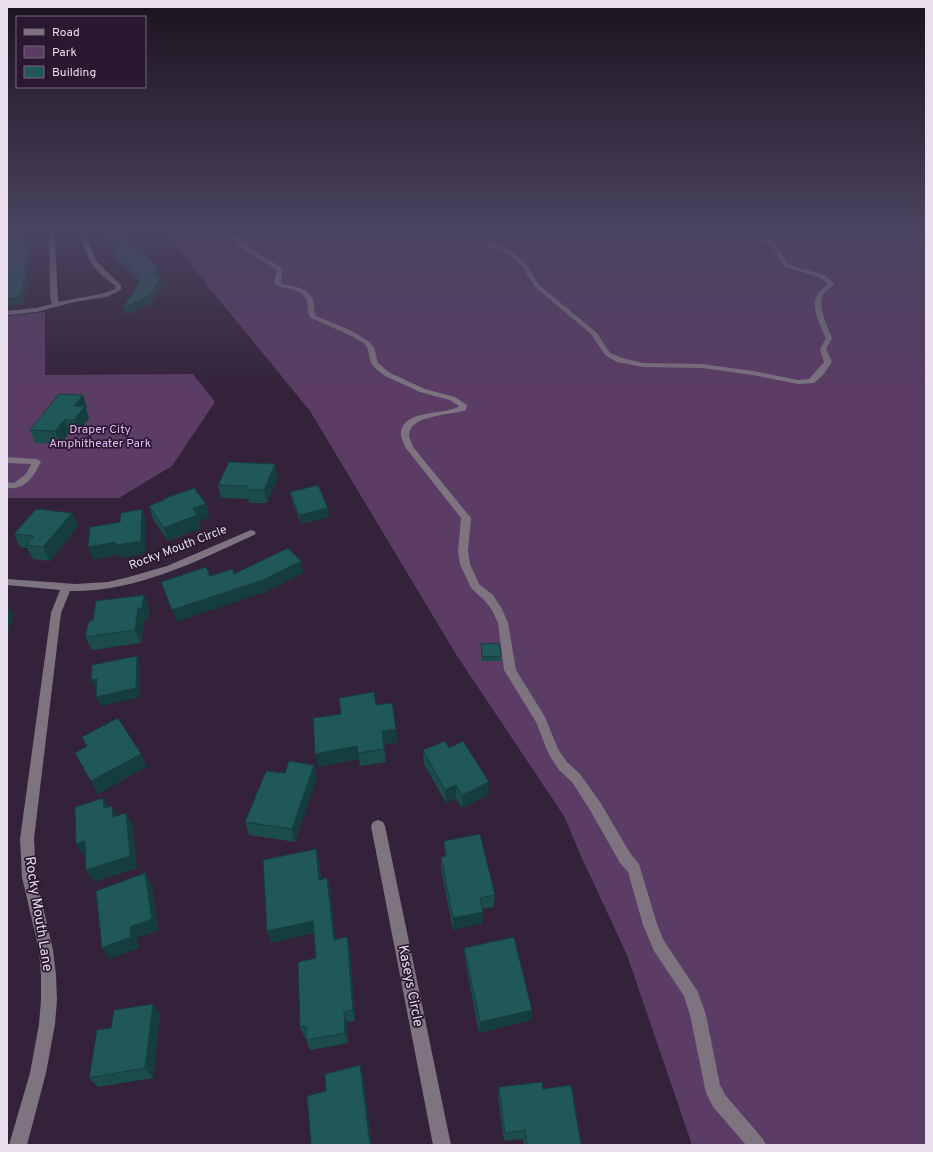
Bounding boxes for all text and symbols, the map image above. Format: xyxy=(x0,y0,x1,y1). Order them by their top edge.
legend xyxy=(16,16,146,88)
text: Road xyxy=(52,25,80,41)
text: Park xyxy=(52,45,77,61)
text: Building xyxy=(52,65,96,81)
park label: Draper City Amphitheater Park xyxy=(49,422,151,452)
street label: Rocky Mouth Circle xyxy=(127,522,229,574)
street label: Rocky Mouth Lane xyxy=(21,855,55,973)
street label: Kaseys Circle xyxy=(394,944,426,1028)

